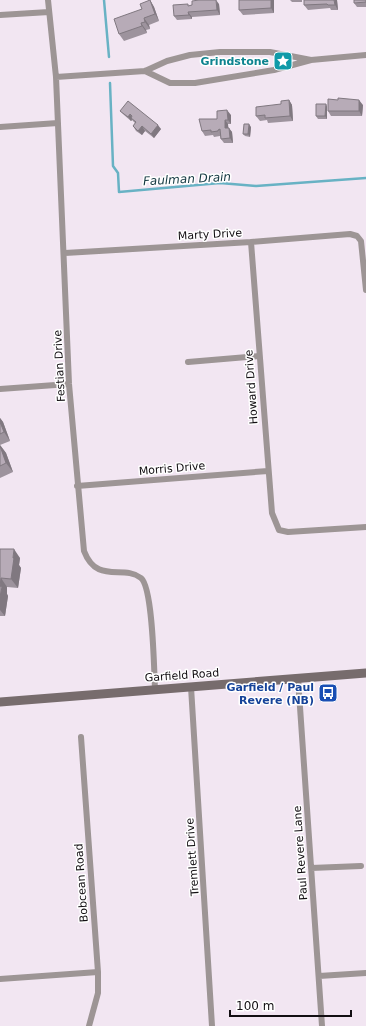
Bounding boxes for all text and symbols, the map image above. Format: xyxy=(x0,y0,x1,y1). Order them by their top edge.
place icon: Grindstone xyxy=(272,50,294,72)
place label: Grindstone xyxy=(200,55,269,68)
water label: Faulman Drain xyxy=(143,170,231,188)
street label: Marty Drive xyxy=(178,226,243,243)
street label: Festian Drive xyxy=(51,329,68,402)
street label: Howard Drive xyxy=(242,349,261,425)
street label: Morris Drive xyxy=(138,459,206,478)
street label: Garfield Road xyxy=(144,666,220,685)
place label: Garfield / Paul Revere (NB) xyxy=(226,681,314,707)
bus stop icon: Garfield / Paul Revere (NB) xyxy=(317,682,339,704)
street label: Paul Revere Lane xyxy=(291,805,310,901)
street label: Tremlett Drive xyxy=(183,817,202,897)
street label: Bobcean Road xyxy=(72,843,91,923)
scale bar xyxy=(230,992,351,1018)
text: 100 m xyxy=(236,999,274,1013)

